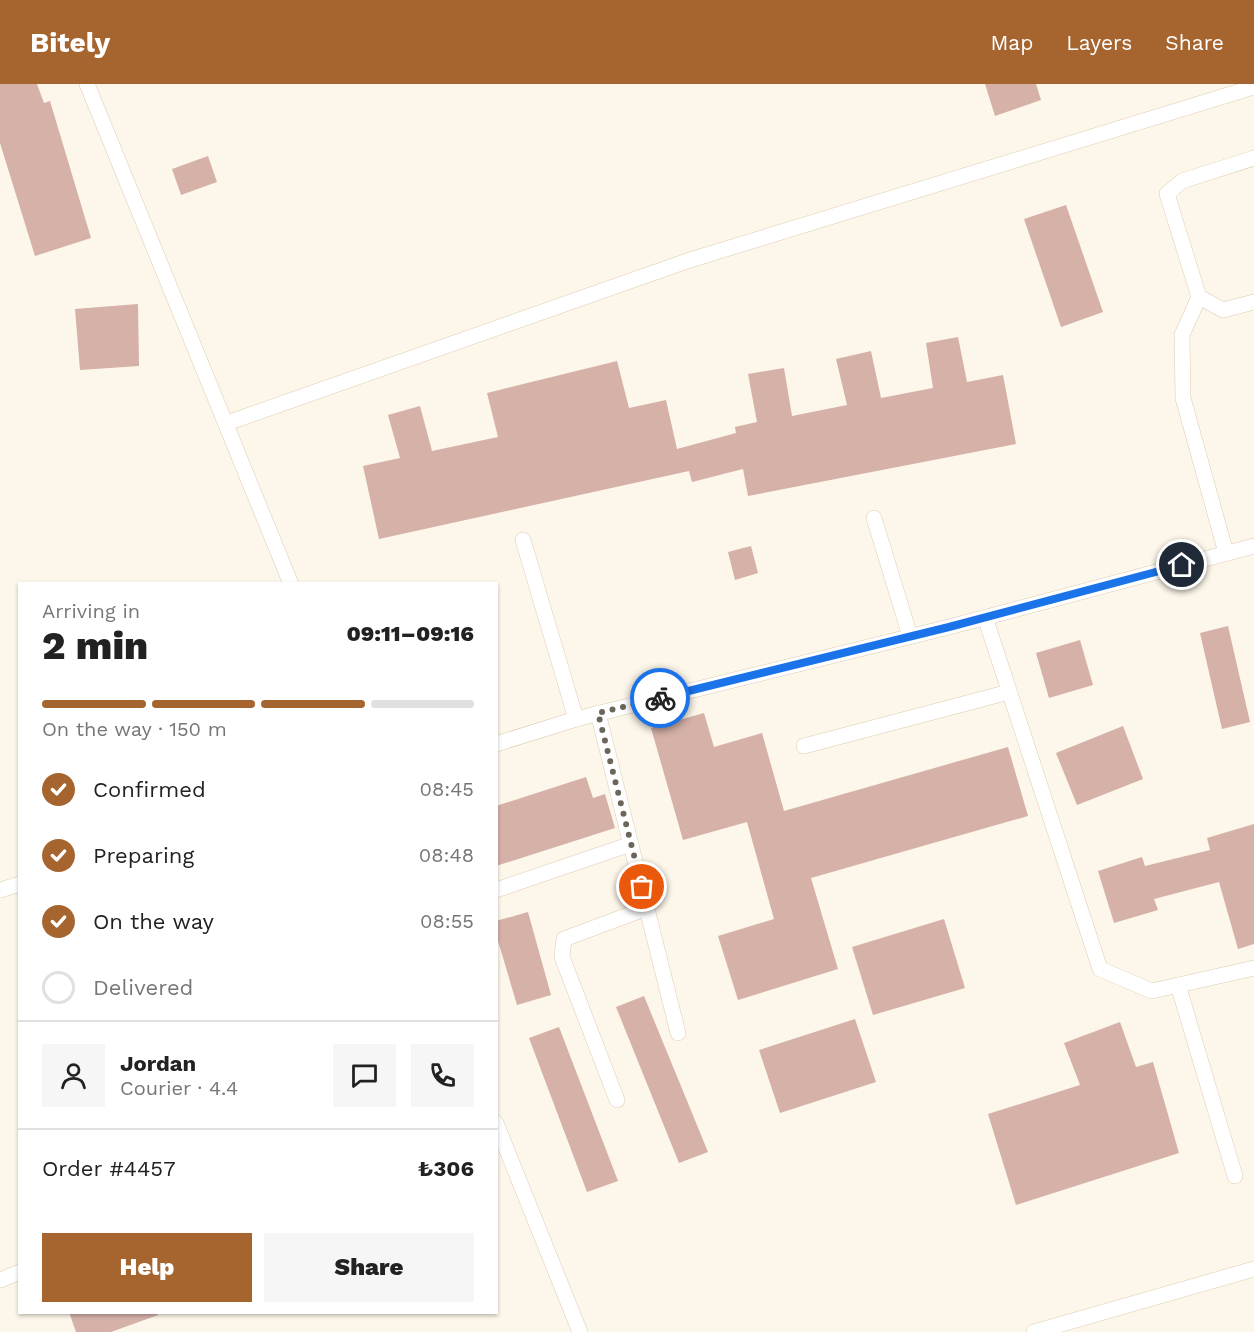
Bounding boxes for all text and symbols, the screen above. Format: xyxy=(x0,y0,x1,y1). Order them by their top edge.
text: Bitely xyxy=(30,26,110,59)
text: Map xyxy=(990,30,1033,55)
text: Layers xyxy=(1066,30,1132,55)
text: Share xyxy=(1165,30,1224,55)
pin xyxy=(1156,539,1207,590)
icon: home xyxy=(1165,548,1198,581)
text: Arriving in xyxy=(42,599,140,623)
text: 09:11–09:16 xyxy=(346,621,474,646)
text: 2 min xyxy=(42,623,148,668)
courier xyxy=(630,668,690,728)
icon: bike xyxy=(644,682,677,715)
text: On the way · 150 m xyxy=(42,717,227,741)
icon: check xyxy=(42,773,75,806)
text: Confirmed xyxy=(93,777,206,802)
text: 08:45 xyxy=(419,777,474,801)
icon: check xyxy=(42,839,75,872)
text: Preparing xyxy=(93,843,194,868)
text: 08:48 xyxy=(419,843,474,867)
pin xyxy=(616,861,667,912)
icon: bag xyxy=(625,870,658,903)
icon: check xyxy=(42,905,75,938)
text: On the way xyxy=(93,909,214,934)
text: 08:55 xyxy=(420,909,474,933)
text: Delivered xyxy=(93,975,193,1000)
button: person xyxy=(42,1044,105,1107)
button: chat xyxy=(333,1044,396,1107)
button: phone xyxy=(411,1044,474,1107)
text: Jordan xyxy=(120,1051,196,1076)
text: Courier · 4.4 xyxy=(120,1076,238,1100)
text: Order #4457 xyxy=(42,1156,176,1181)
text: ₺306 xyxy=(418,1156,474,1181)
button: Help xyxy=(42,1233,252,1302)
button: Share xyxy=(264,1233,474,1302)

